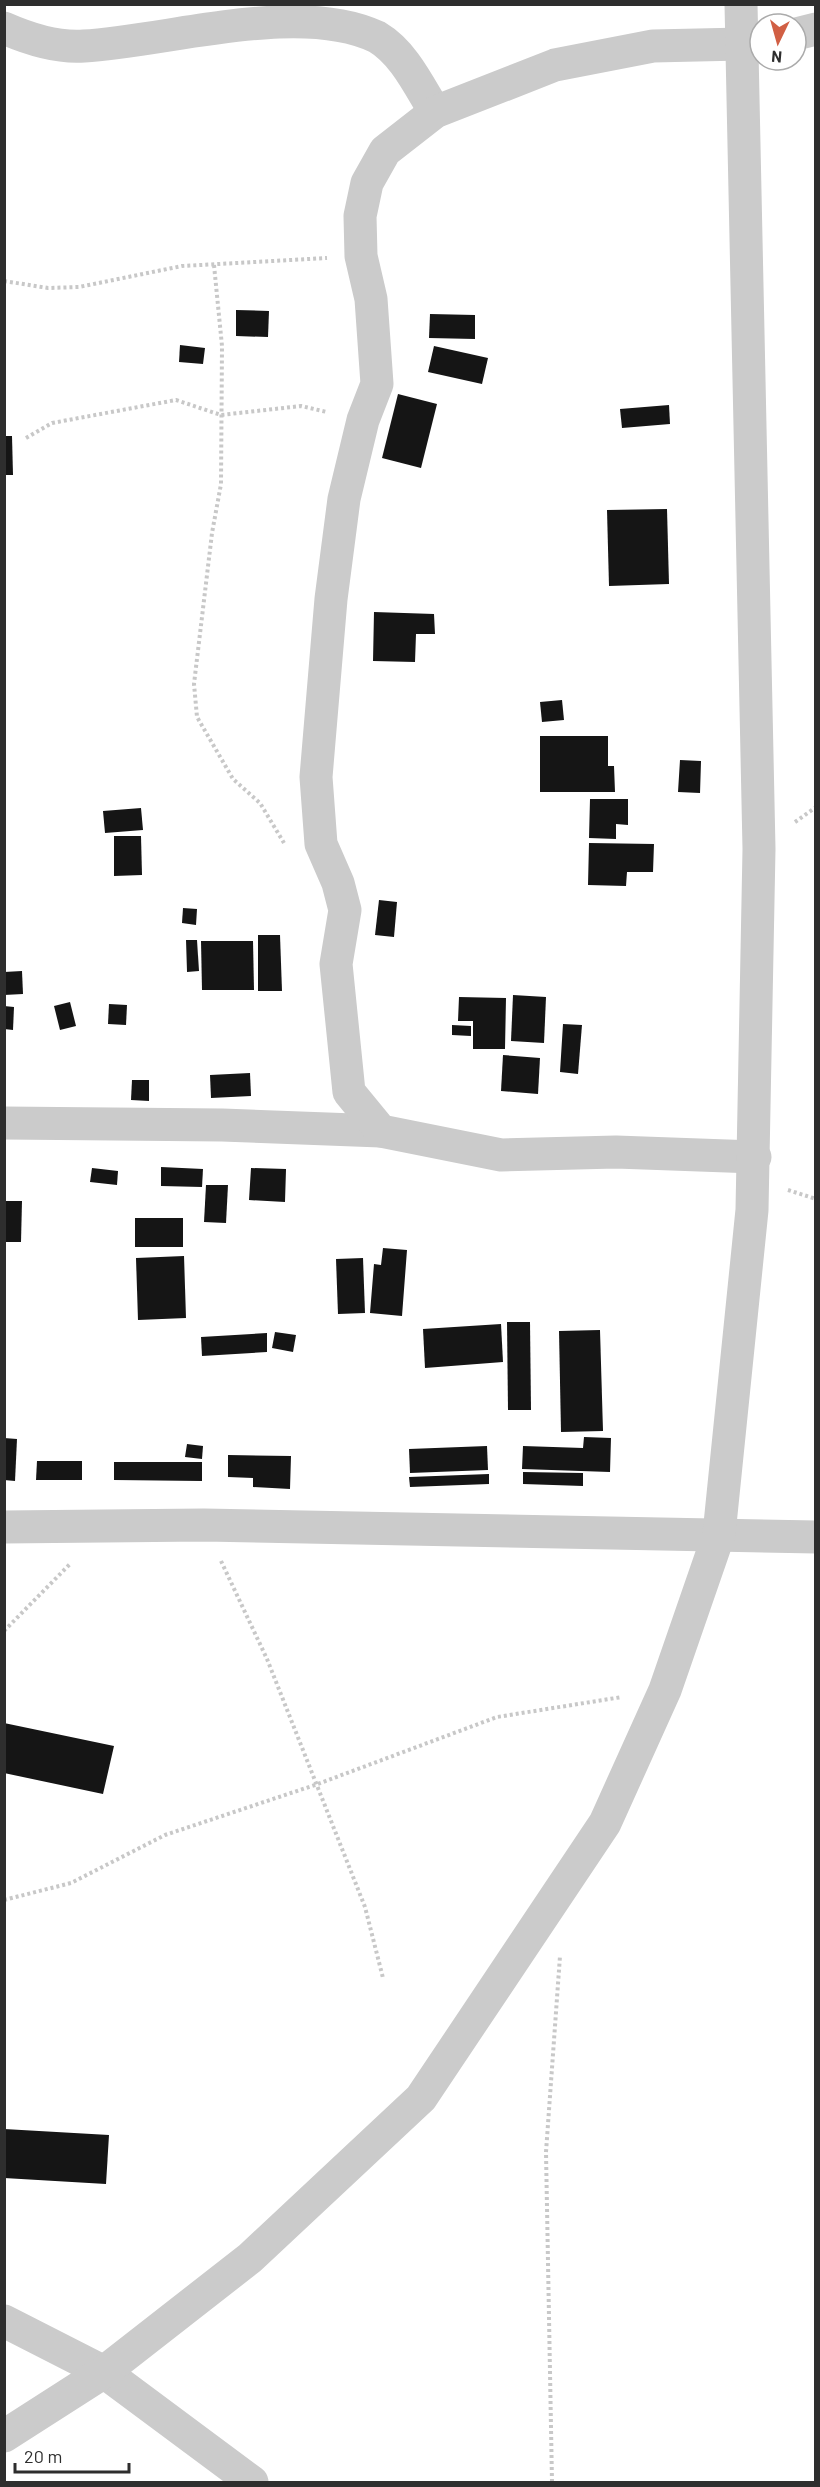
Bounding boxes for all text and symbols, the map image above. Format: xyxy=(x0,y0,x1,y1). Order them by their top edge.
north arrow xyxy=(748,12,808,72)
text: N xyxy=(771,48,783,67)
scale bar xyxy=(15,2436,129,2474)
text: 20 m xyxy=(24,2445,62,2467)

